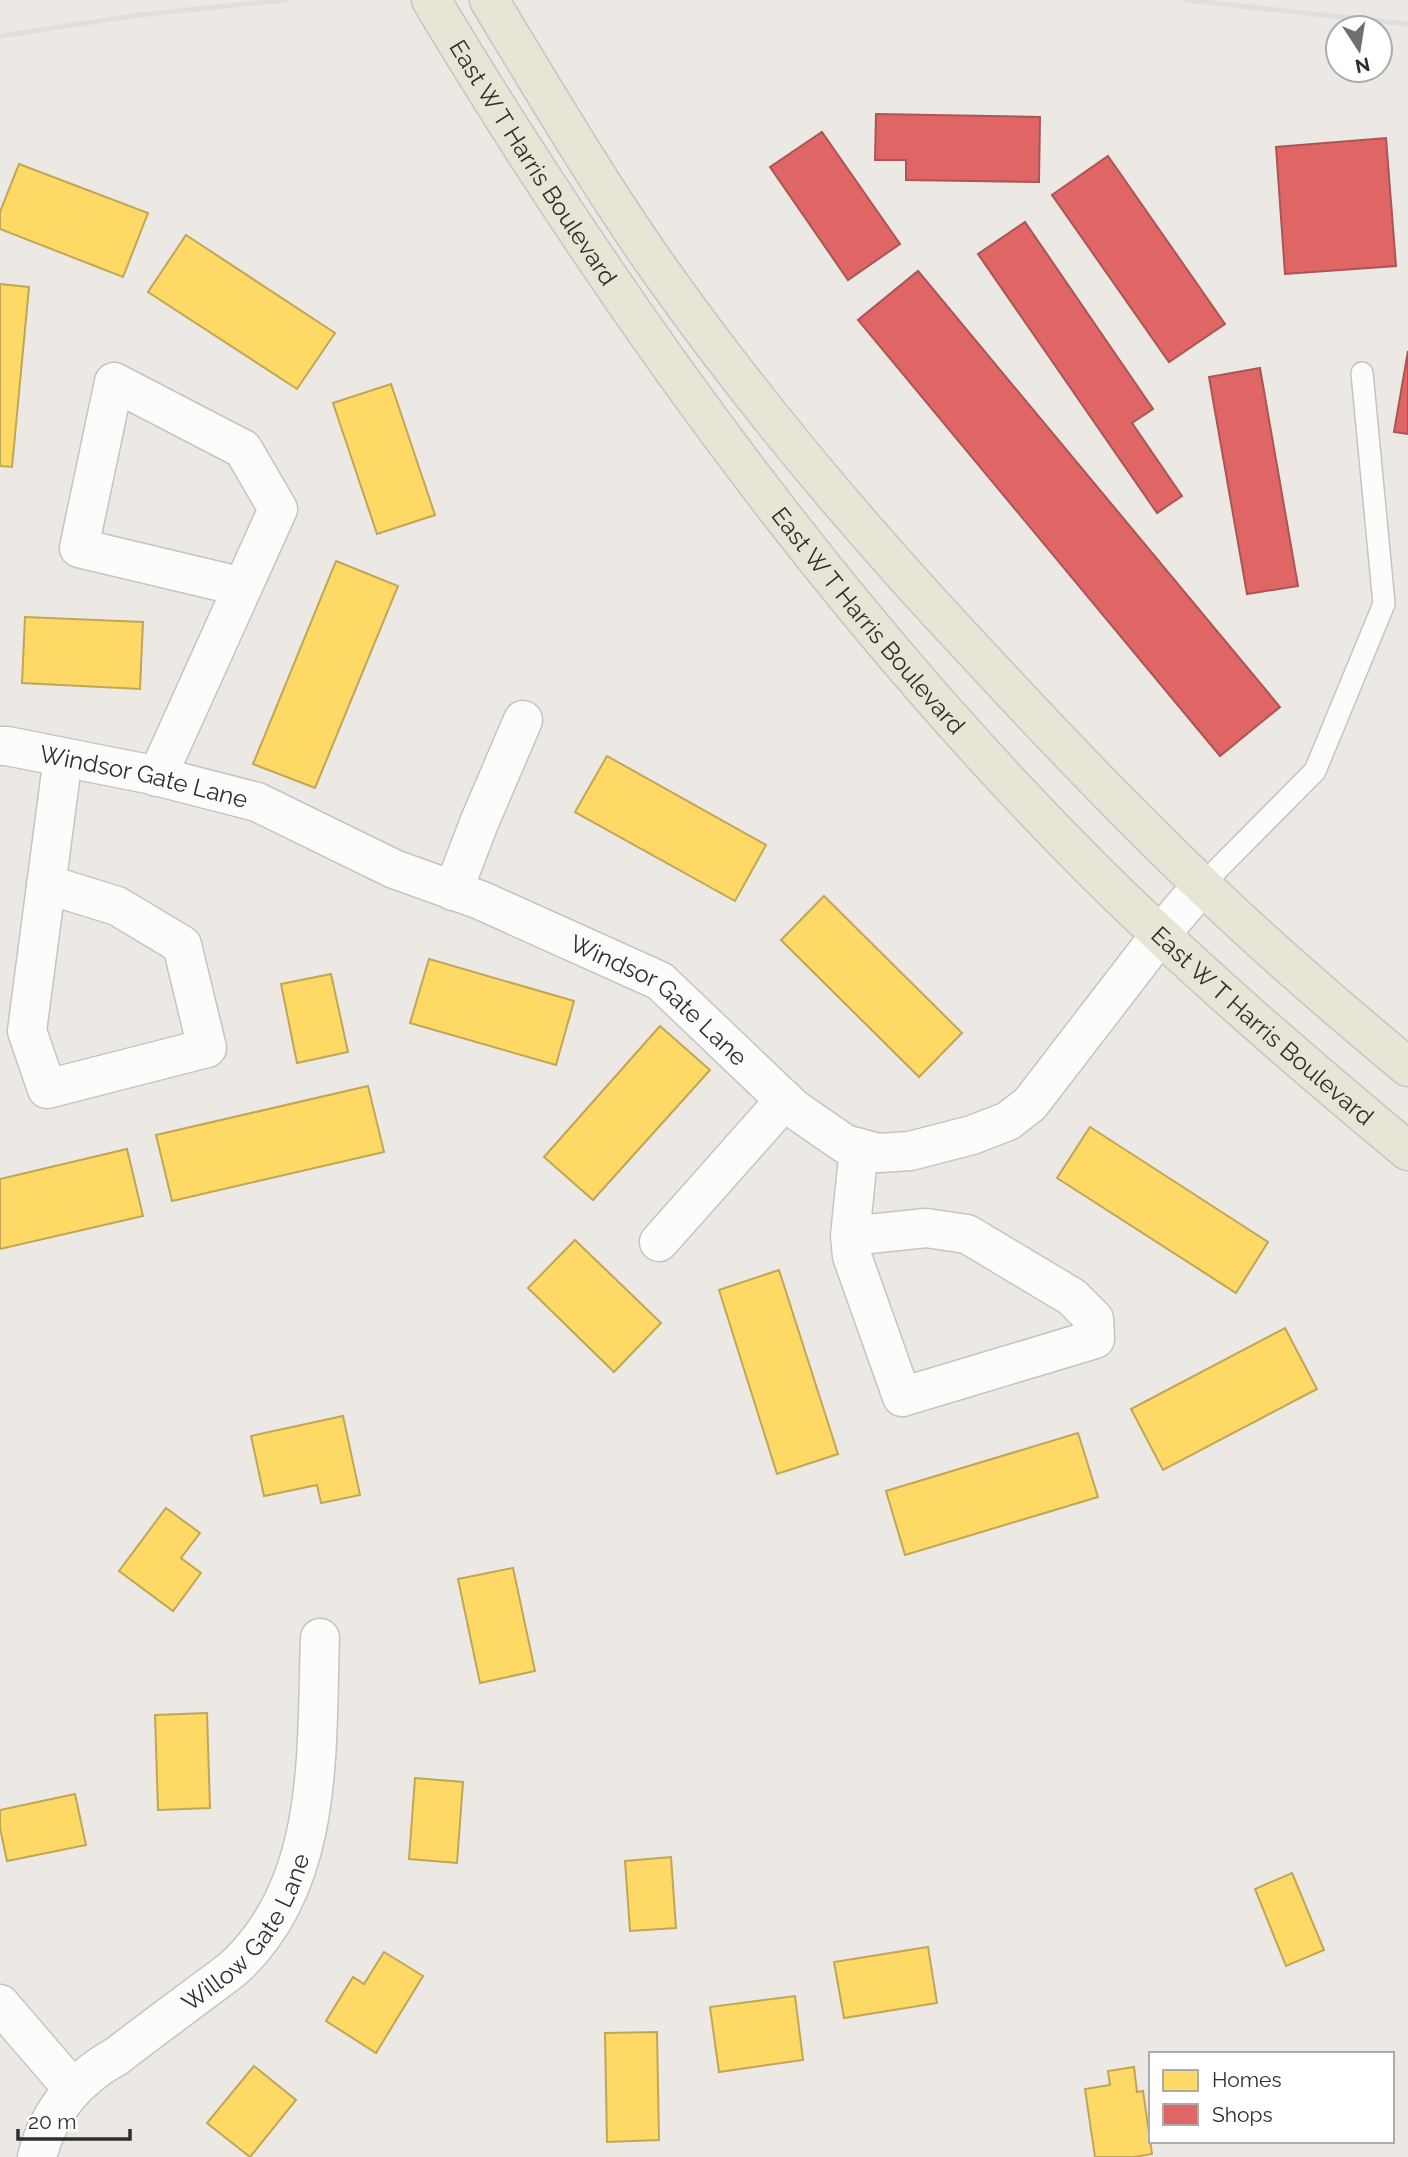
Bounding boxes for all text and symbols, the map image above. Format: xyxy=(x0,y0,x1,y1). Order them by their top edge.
north arrow xyxy=(1324,14,1394,84)
street label: East W T Harris Boulevard xyxy=(444,34,624,290)
text: N xyxy=(1353,53,1372,78)
street label: East W T Harris Boulevard xyxy=(766,501,971,740)
street label: Windsor Gate Lane xyxy=(37,738,251,814)
street label: East W T Harris Boulevard xyxy=(1146,920,1380,1131)
street label: Windsor Gate Lane xyxy=(566,928,754,1071)
street label: Willow Gate Lane xyxy=(176,1850,315,2017)
legend xyxy=(1149,2052,1394,2143)
text: Homes xyxy=(1212,2067,1282,2092)
scale bar xyxy=(18,2098,130,2142)
text: Shops xyxy=(1212,2102,1273,2127)
text: 20 m xyxy=(28,2109,76,2134)

